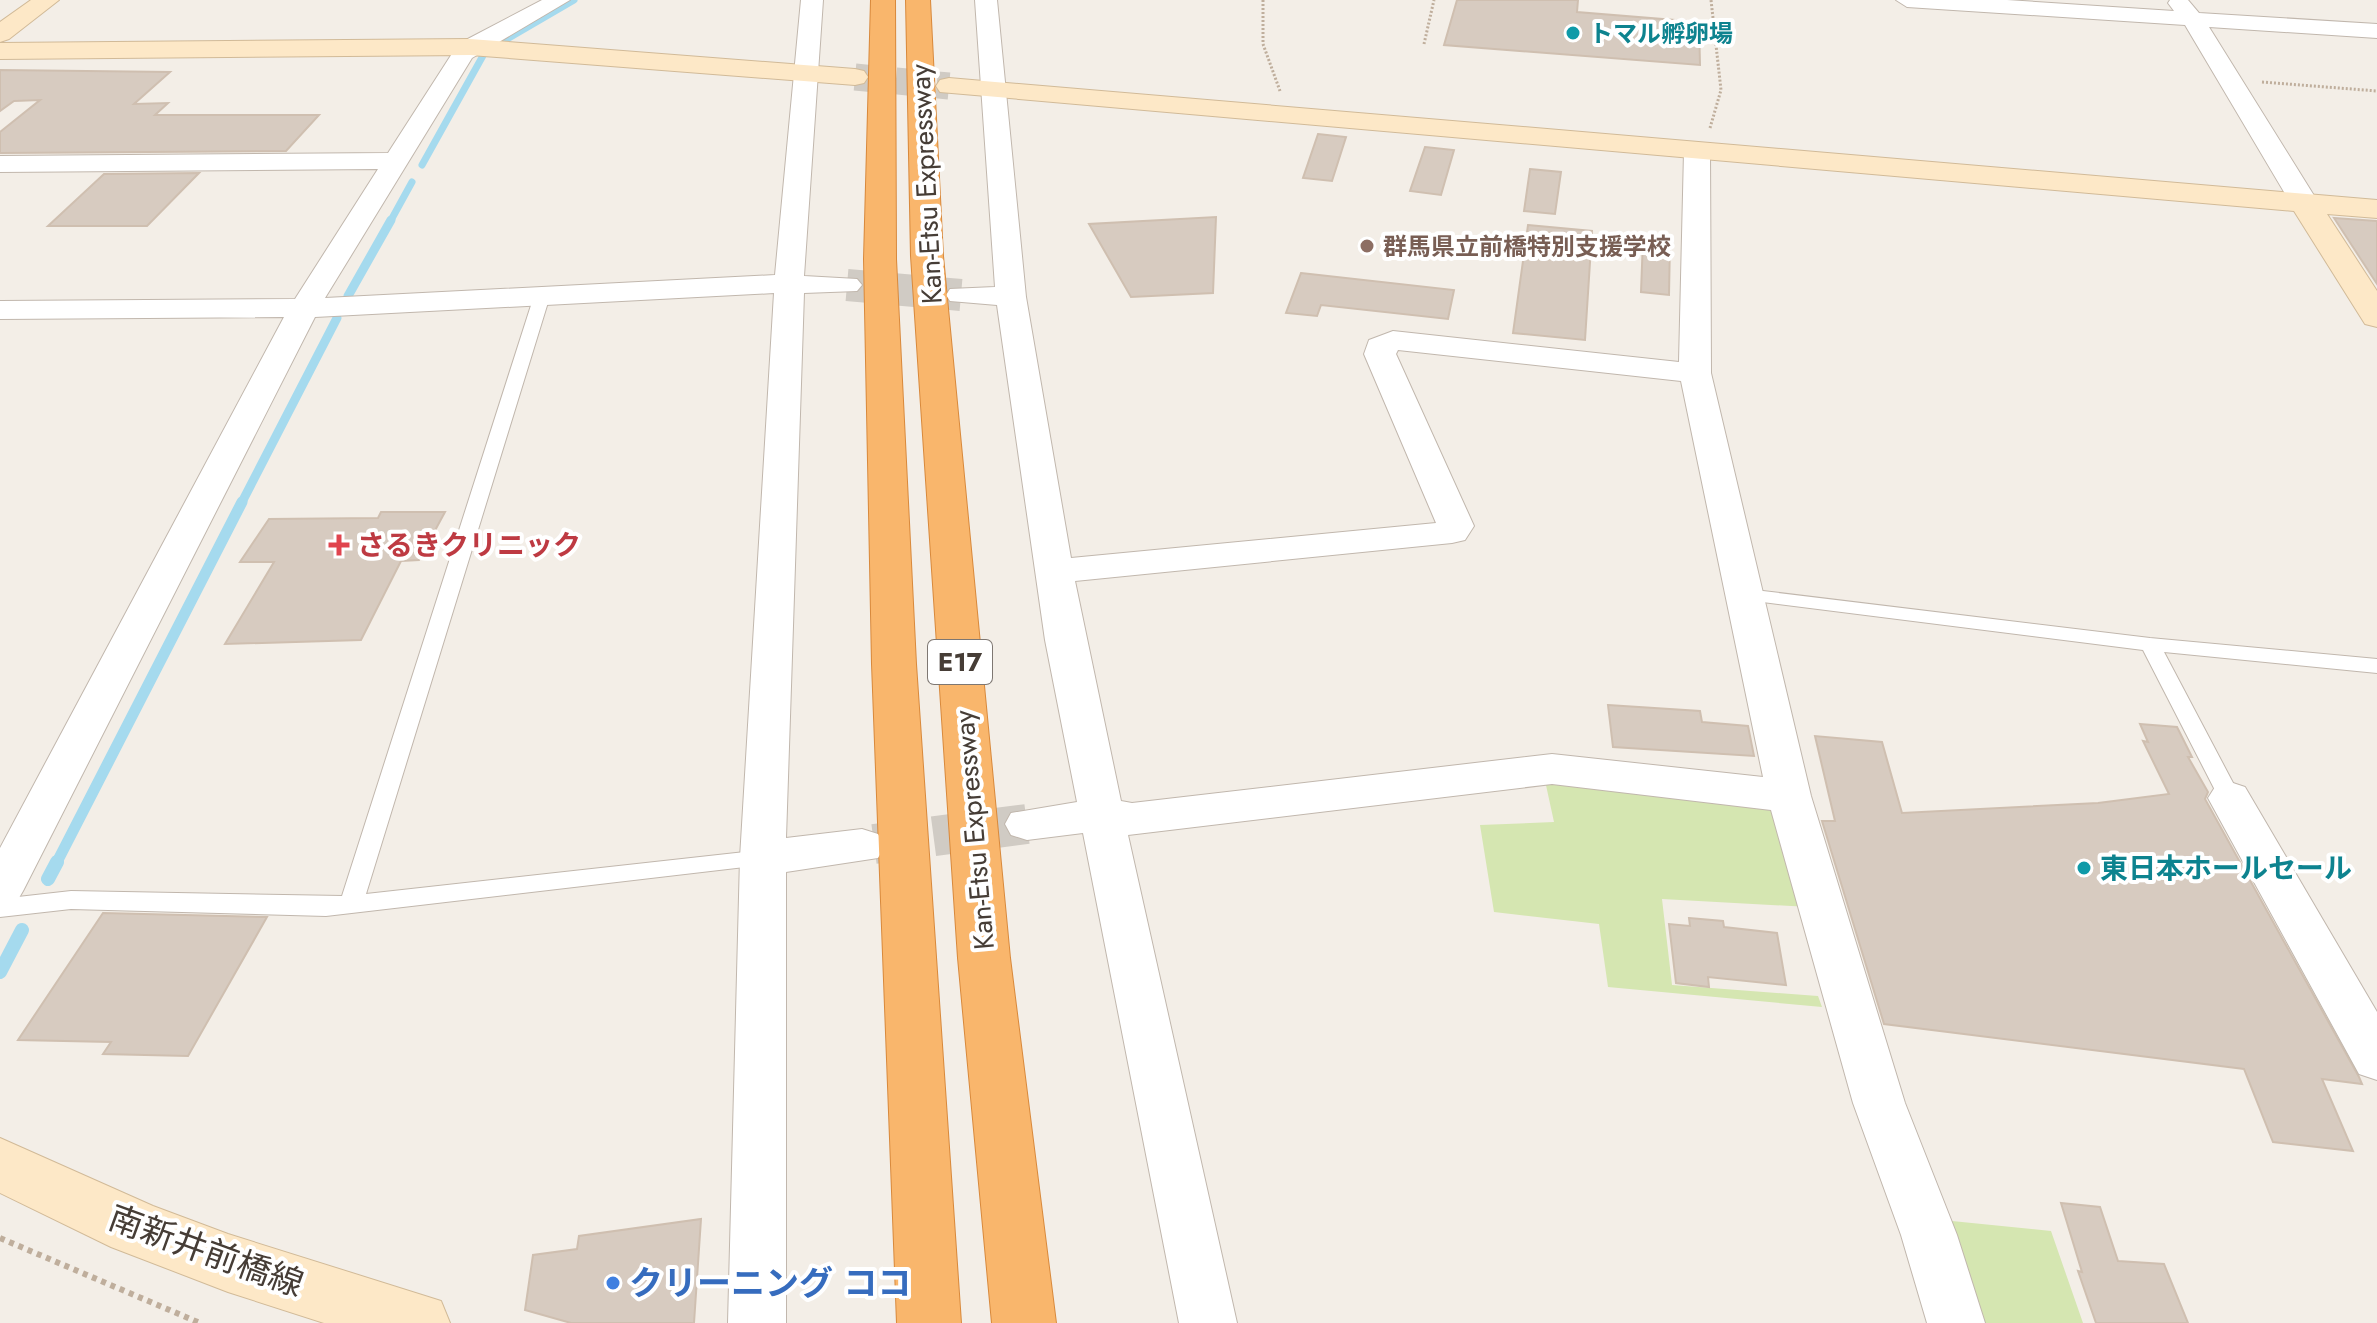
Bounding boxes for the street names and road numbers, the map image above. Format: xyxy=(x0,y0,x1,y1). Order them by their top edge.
street label: Kan-Etsu Expressway xyxy=(899,62,953,305)
road number: E17 xyxy=(928,640,992,684)
street label: Kan-Etsu Expressway xyxy=(943,708,1005,951)
street label: 南新井前橋線 xyxy=(102,1193,310,1309)

